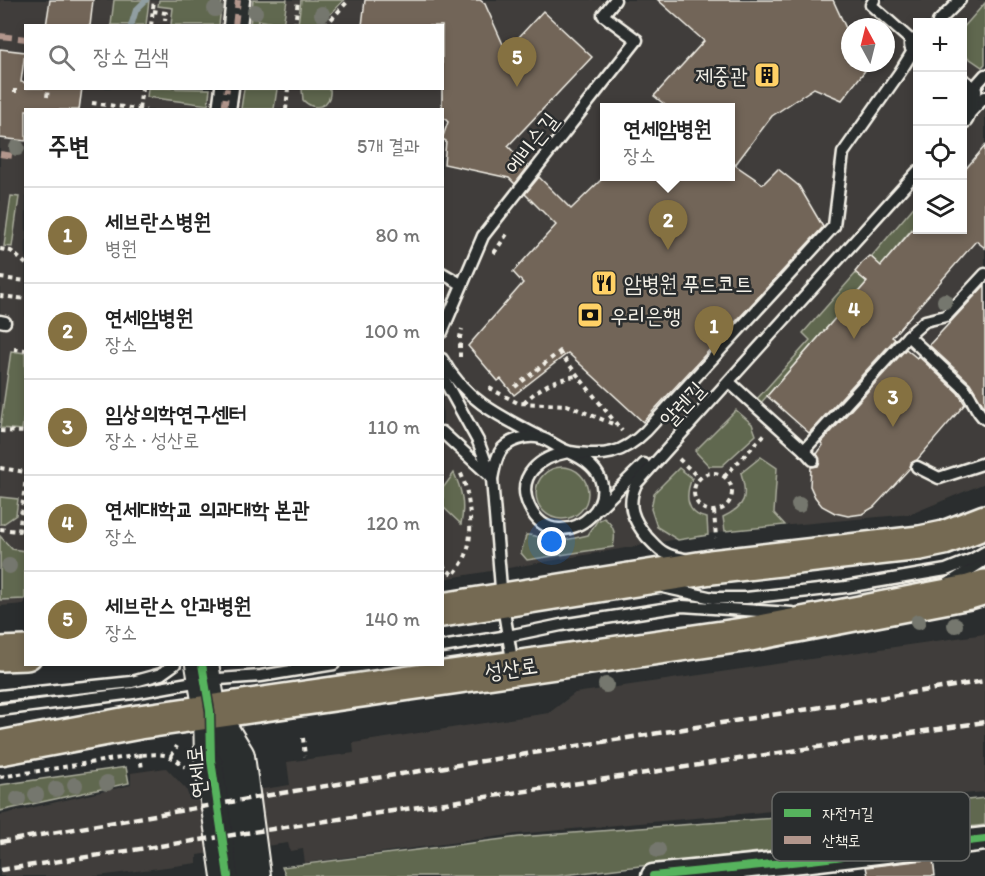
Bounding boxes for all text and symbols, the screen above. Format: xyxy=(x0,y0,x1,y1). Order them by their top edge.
north arrow xyxy=(841,18,895,72)
map controls xyxy=(913,18,967,234)
button: + xyxy=(913,18,967,72)
search box xyxy=(24,24,444,90)
pin: 5 xyxy=(498,38,536,87)
icon: search xyxy=(45,41,78,74)
text: 장소 검색 xyxy=(93,43,169,70)
building icon: 제중관 xyxy=(752,60,782,90)
place label: 제중관 xyxy=(695,62,748,89)
button: − xyxy=(913,72,967,126)
popup xyxy=(600,103,735,181)
street label: 에비슨길 xyxy=(499,107,564,180)
text: 연세암병원 xyxy=(623,115,712,142)
button: locate xyxy=(913,126,967,180)
text: 주변 xyxy=(48,130,90,162)
text: 5개 결과 xyxy=(357,134,420,158)
text: 장소 xyxy=(623,143,655,167)
button: layers xyxy=(913,180,967,234)
pin: 2 xyxy=(648,200,688,250)
text: 세브란스병원 xyxy=(105,208,211,235)
text: 1 xyxy=(63,223,72,247)
text: 80 m xyxy=(375,223,420,247)
text: 병원 xyxy=(105,236,137,260)
restaurant icon: 암병원 푸드코트 xyxy=(589,268,619,298)
place label: 암병원 푸드코트 xyxy=(624,270,753,297)
pin: 4 xyxy=(834,290,874,339)
bank icon: 우리은행 xyxy=(575,300,605,330)
place label: 우리은행 xyxy=(610,302,681,329)
text: 연세암병원 xyxy=(105,304,194,331)
pin: 1 xyxy=(694,306,734,356)
text: 2 xyxy=(62,319,73,343)
text: 100 m xyxy=(365,319,420,343)
text: 장소 xyxy=(105,332,137,356)
street label: 알렌길 xyxy=(654,375,711,433)
pin: 3 xyxy=(874,378,912,427)
text: 임상의학연구센터 xyxy=(105,400,247,427)
text: 3 xyxy=(62,415,73,439)
text: 110 m xyxy=(368,415,420,439)
text: 장소 · 성산로 xyxy=(105,428,199,452)
text: 연세대학교 의과대학 본관 xyxy=(105,496,310,523)
text: 4 xyxy=(61,511,74,535)
text: 120 m xyxy=(367,511,420,535)
text: 장소 xyxy=(105,524,137,548)
your location xyxy=(537,527,566,556)
text: 세브란스 안과병원 xyxy=(105,592,252,619)
text: 5 xyxy=(62,607,73,631)
text: 140 m xyxy=(365,607,420,631)
text: 장소 xyxy=(105,620,137,644)
street label: 성산로 xyxy=(483,651,539,686)
street label: 연세로 xyxy=(180,744,213,800)
legend xyxy=(772,792,970,861)
text: 자전거길 xyxy=(822,804,874,823)
text: 산책로 xyxy=(822,831,861,850)

